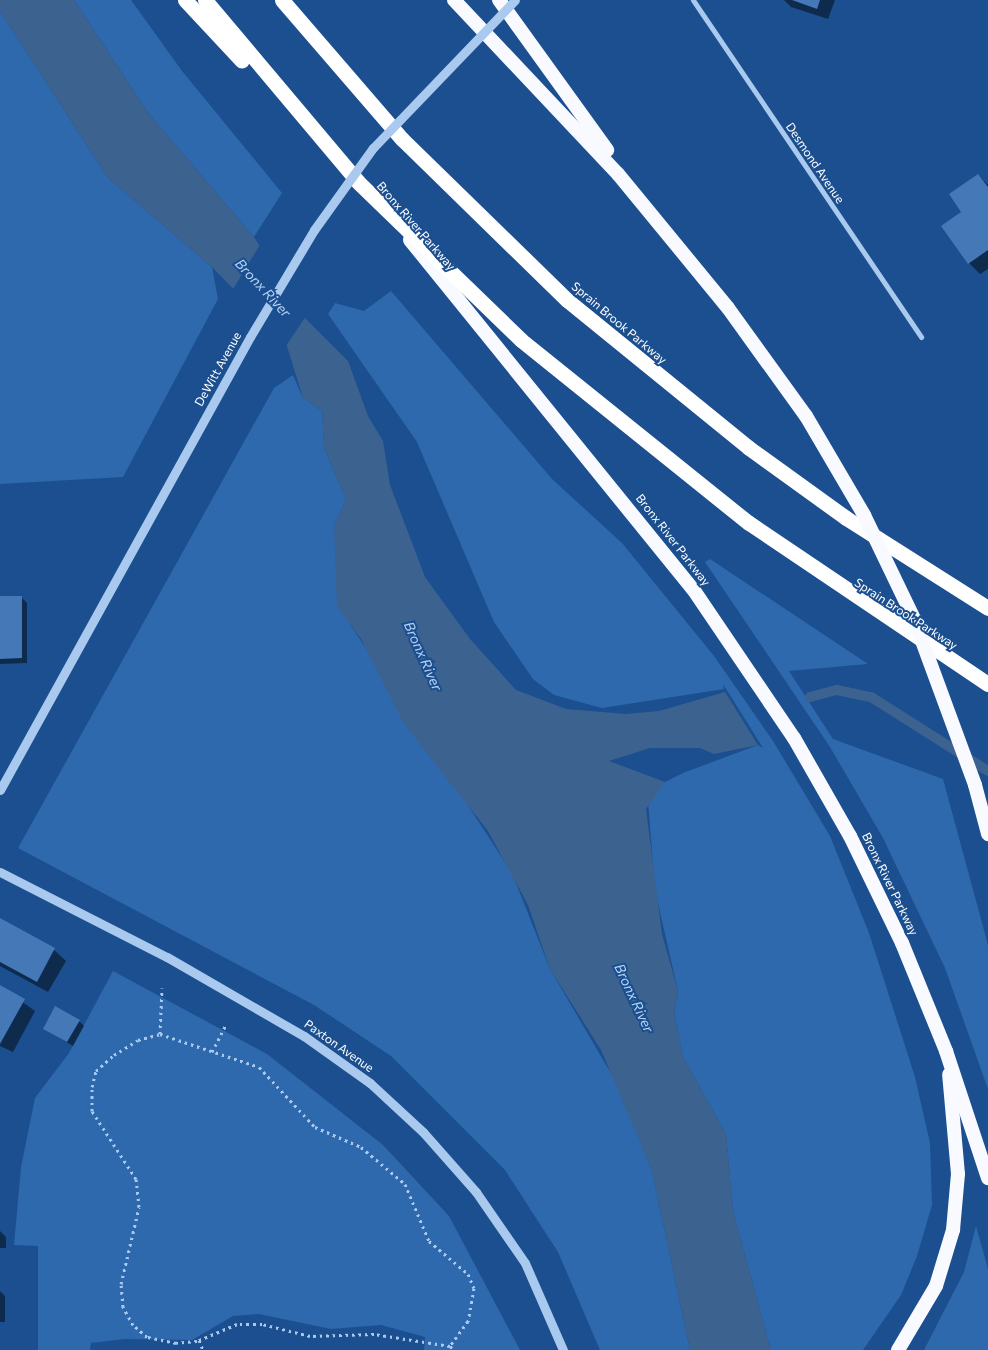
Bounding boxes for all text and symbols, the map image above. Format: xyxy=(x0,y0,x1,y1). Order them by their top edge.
street label: Desmond Avenue xyxy=(783,120,847,206)
street label: Bronx River Parkway xyxy=(374,179,458,273)
water label: Bronx River xyxy=(232,255,294,321)
street label: Sprain Brook Parkway xyxy=(569,279,669,367)
street label: DeWitt Avenue xyxy=(192,329,244,409)
street label: Bronx River Parkway xyxy=(633,491,713,589)
street label: Sprain Brook Parkway xyxy=(852,575,960,653)
water label: Bronx River xyxy=(400,619,446,693)
street label: Bronx River Parkway xyxy=(859,830,921,938)
water label: Bronx River xyxy=(611,961,657,1035)
street label: Paxton Avenue xyxy=(302,1017,376,1075)

